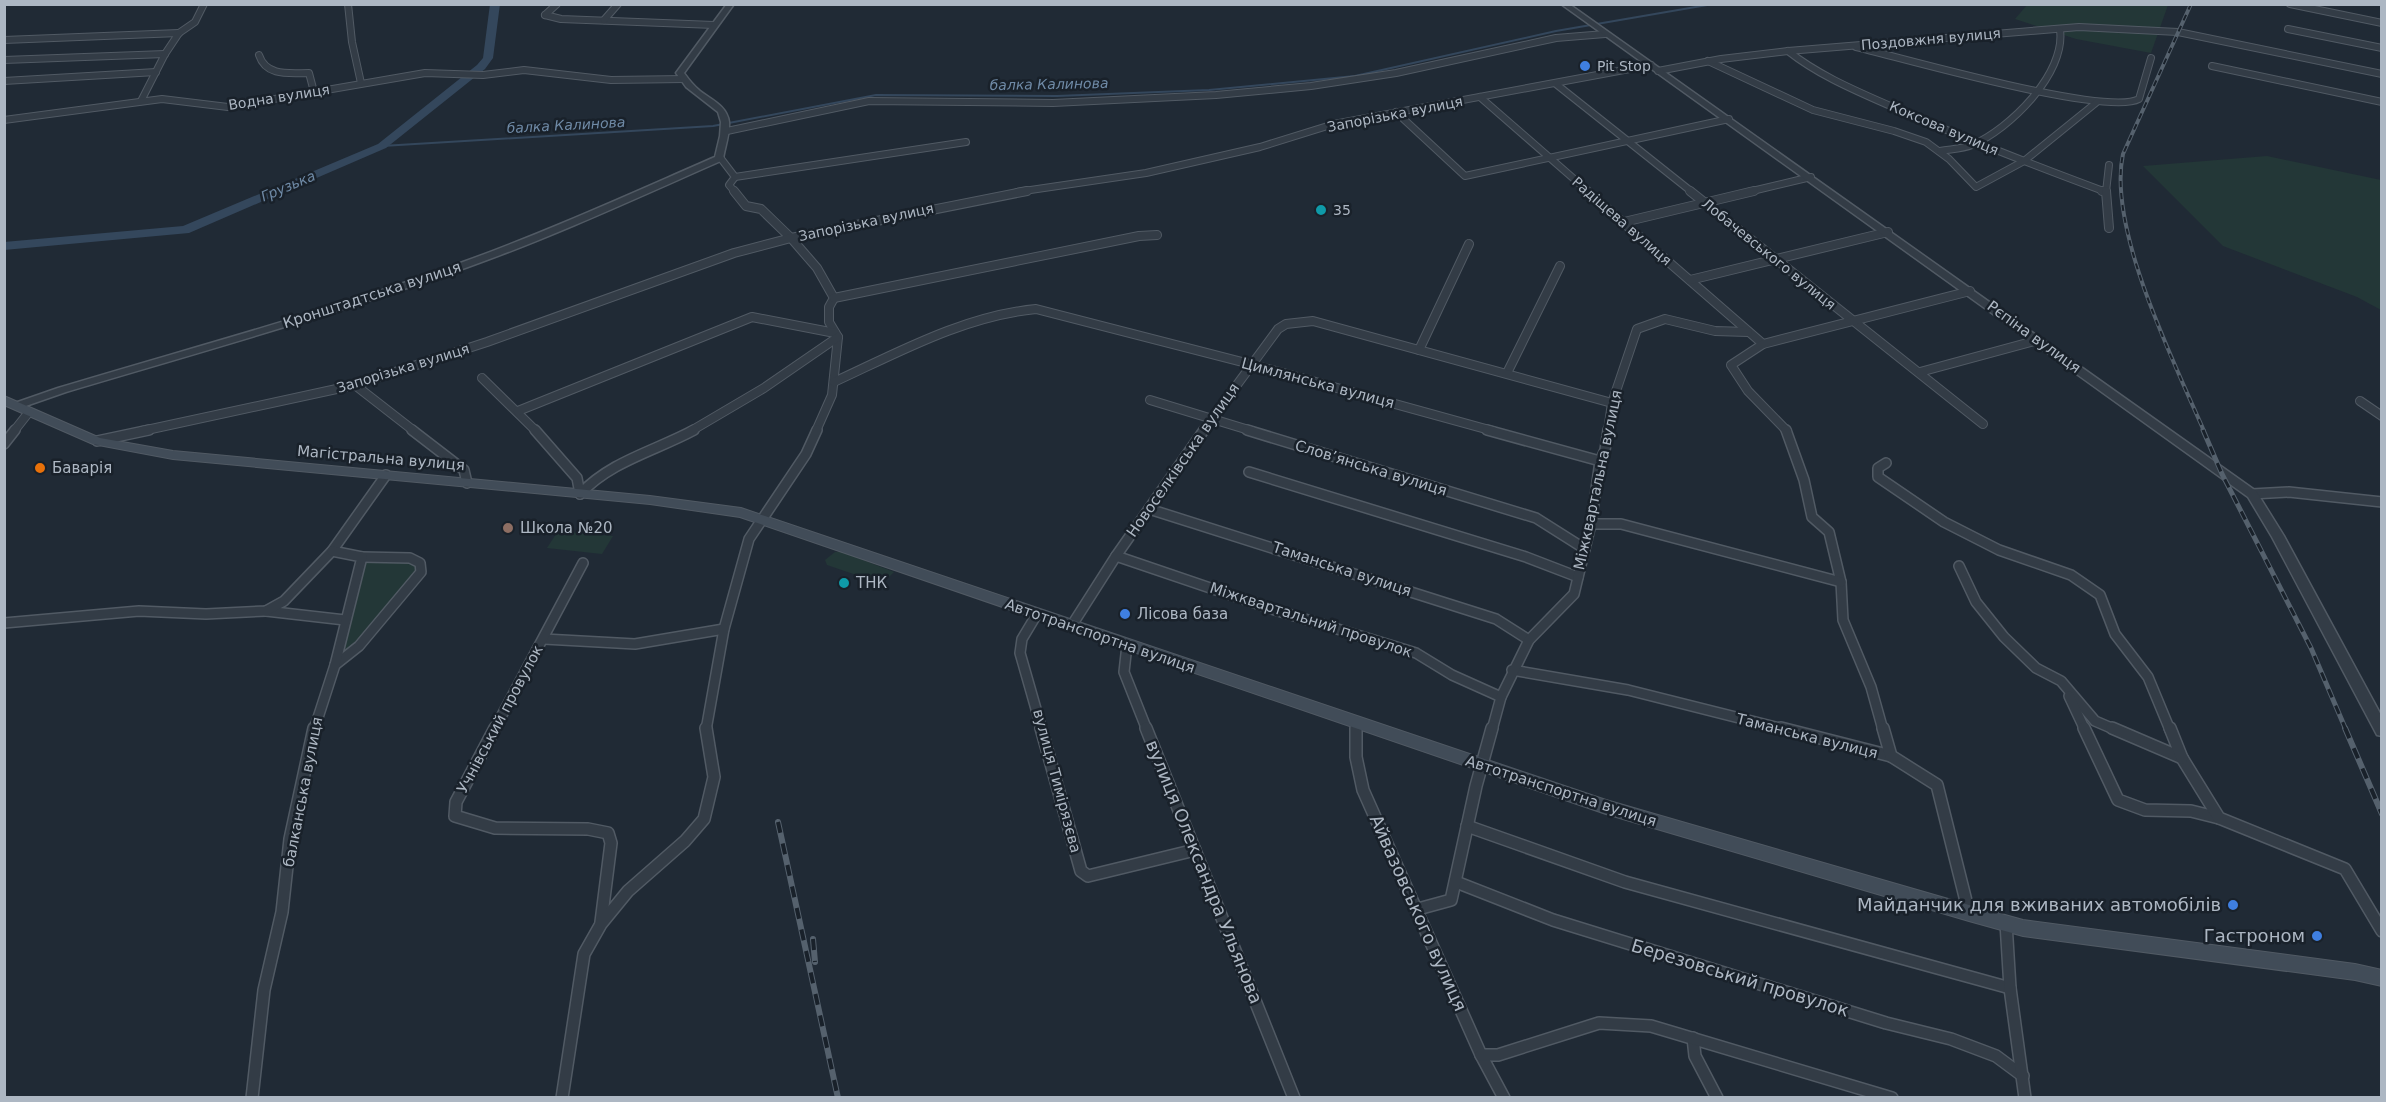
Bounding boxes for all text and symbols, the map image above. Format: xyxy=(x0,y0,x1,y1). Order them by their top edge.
street label: Поздовжня вулиця xyxy=(1860,25,2002,53)
place label: Pit Stop xyxy=(1597,58,1651,74)
marker: Pit Stop xyxy=(1578,59,1592,73)
water label: балка Калинова xyxy=(989,75,1109,93)
street label: Водна вулиця xyxy=(227,81,331,113)
street label: Запорізька вулиця xyxy=(1326,93,1464,135)
street label: Коксова вулиця xyxy=(1887,98,2001,158)
water label: балка Калинова xyxy=(506,114,626,136)
water label: Грузька xyxy=(258,167,318,205)
street label: Радіщева вулиця xyxy=(1569,174,1675,268)
street label: Лобачевського вулиця xyxy=(1699,195,1839,313)
street label: Запорізька вулиця xyxy=(797,200,935,244)
place label: 35 xyxy=(1333,202,1351,218)
marker: 35 xyxy=(1314,203,1328,217)
street label: Кронштадтська вулиця xyxy=(281,258,463,332)
street label: Рєпіна вулиця xyxy=(1984,297,2084,377)
street label: Запорізька вулиця xyxy=(335,340,471,396)
street label: Цимлянська вулиця xyxy=(1240,354,1396,412)
street label: Новоселківська вулиця xyxy=(1123,379,1243,541)
street label: Міжквартальна вулиця xyxy=(1570,388,1626,572)
street label: Слов’янська вулиця xyxy=(1293,436,1449,500)
street label: Магістральна вулиця xyxy=(296,442,466,474)
place label: Баварія xyxy=(52,459,112,477)
marker: Баварія xyxy=(33,461,47,475)
place label: Школа №20 xyxy=(520,519,613,537)
marker: Школа №20 xyxy=(501,521,515,535)
street label: Таманська вулиця xyxy=(1269,538,1414,600)
place label: ТНК xyxy=(855,574,887,592)
marker: ТНК xyxy=(837,576,851,590)
street label: Міжквартальний провулок xyxy=(1208,579,1414,661)
street label: Автотранспортна вулиця xyxy=(1003,595,1197,677)
place label: Лісова база xyxy=(1137,605,1228,623)
marker: Лісова база xyxy=(1118,607,1132,621)
street label: Учнівський провулок xyxy=(453,642,547,796)
street label: вулиця Тимірязєва xyxy=(1029,707,1085,855)
street label: Таманська вулиця xyxy=(1733,709,1880,762)
street label: балканська вулиця xyxy=(280,715,326,869)
street label: вулиця Олександра Ульянова xyxy=(1142,737,1267,1007)
street label: Автотранспортна вулиця xyxy=(1463,752,1659,830)
street label: Айвазовського вулиця xyxy=(1366,811,1471,1014)
place label: Майданчик для вживаних автомобілів xyxy=(1857,894,2221,915)
marker: Майданчик для вживаних автомобілів xyxy=(2226,898,2240,912)
place label: Гастроном xyxy=(2204,925,2305,946)
marker: Гастроном xyxy=(2310,929,2324,943)
street label: Березовський провулок xyxy=(1629,934,1852,1021)

